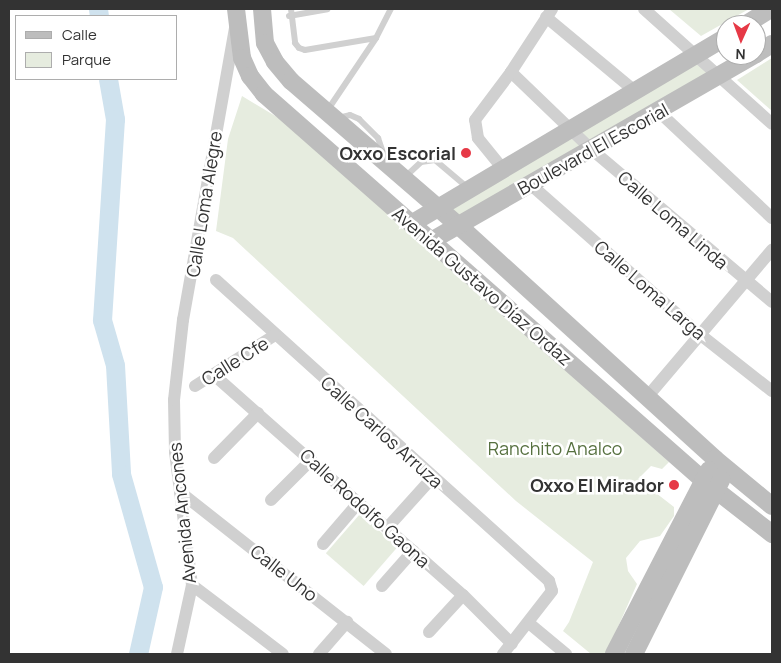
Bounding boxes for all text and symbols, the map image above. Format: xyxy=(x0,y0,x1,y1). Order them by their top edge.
legend xyxy=(15,15,178,80)
north arrow xyxy=(716,15,766,65)
text: Calle xyxy=(62,24,97,45)
text: N xyxy=(735,45,746,64)
text: Parque xyxy=(62,49,111,70)
street label: Boulevard El Escorial xyxy=(514,99,672,199)
street label: Calle Loma Alegre xyxy=(182,129,226,279)
place label: Oxxo Escorial xyxy=(339,142,456,164)
marker: Oxxo Escorial xyxy=(460,147,472,159)
street label: Calle Loma Linda xyxy=(614,166,732,274)
street label: Avenida Gustavo Díaz Ordaz xyxy=(388,202,576,370)
street label: Calle Loma Larga xyxy=(590,236,710,344)
street label: Calle Cfe xyxy=(198,332,272,390)
street label: Calle Carlos Arruza xyxy=(317,372,447,492)
park label: Ranchito Analco xyxy=(488,437,622,459)
street label: Avenida Ancones xyxy=(164,441,200,585)
street label: Calle Rodolfo Gaona xyxy=(296,444,434,572)
place label: Oxxo El Mirador xyxy=(530,474,664,496)
marker: Oxxo El Mirador xyxy=(668,479,680,491)
street label: Calle Uno xyxy=(246,540,322,606)

